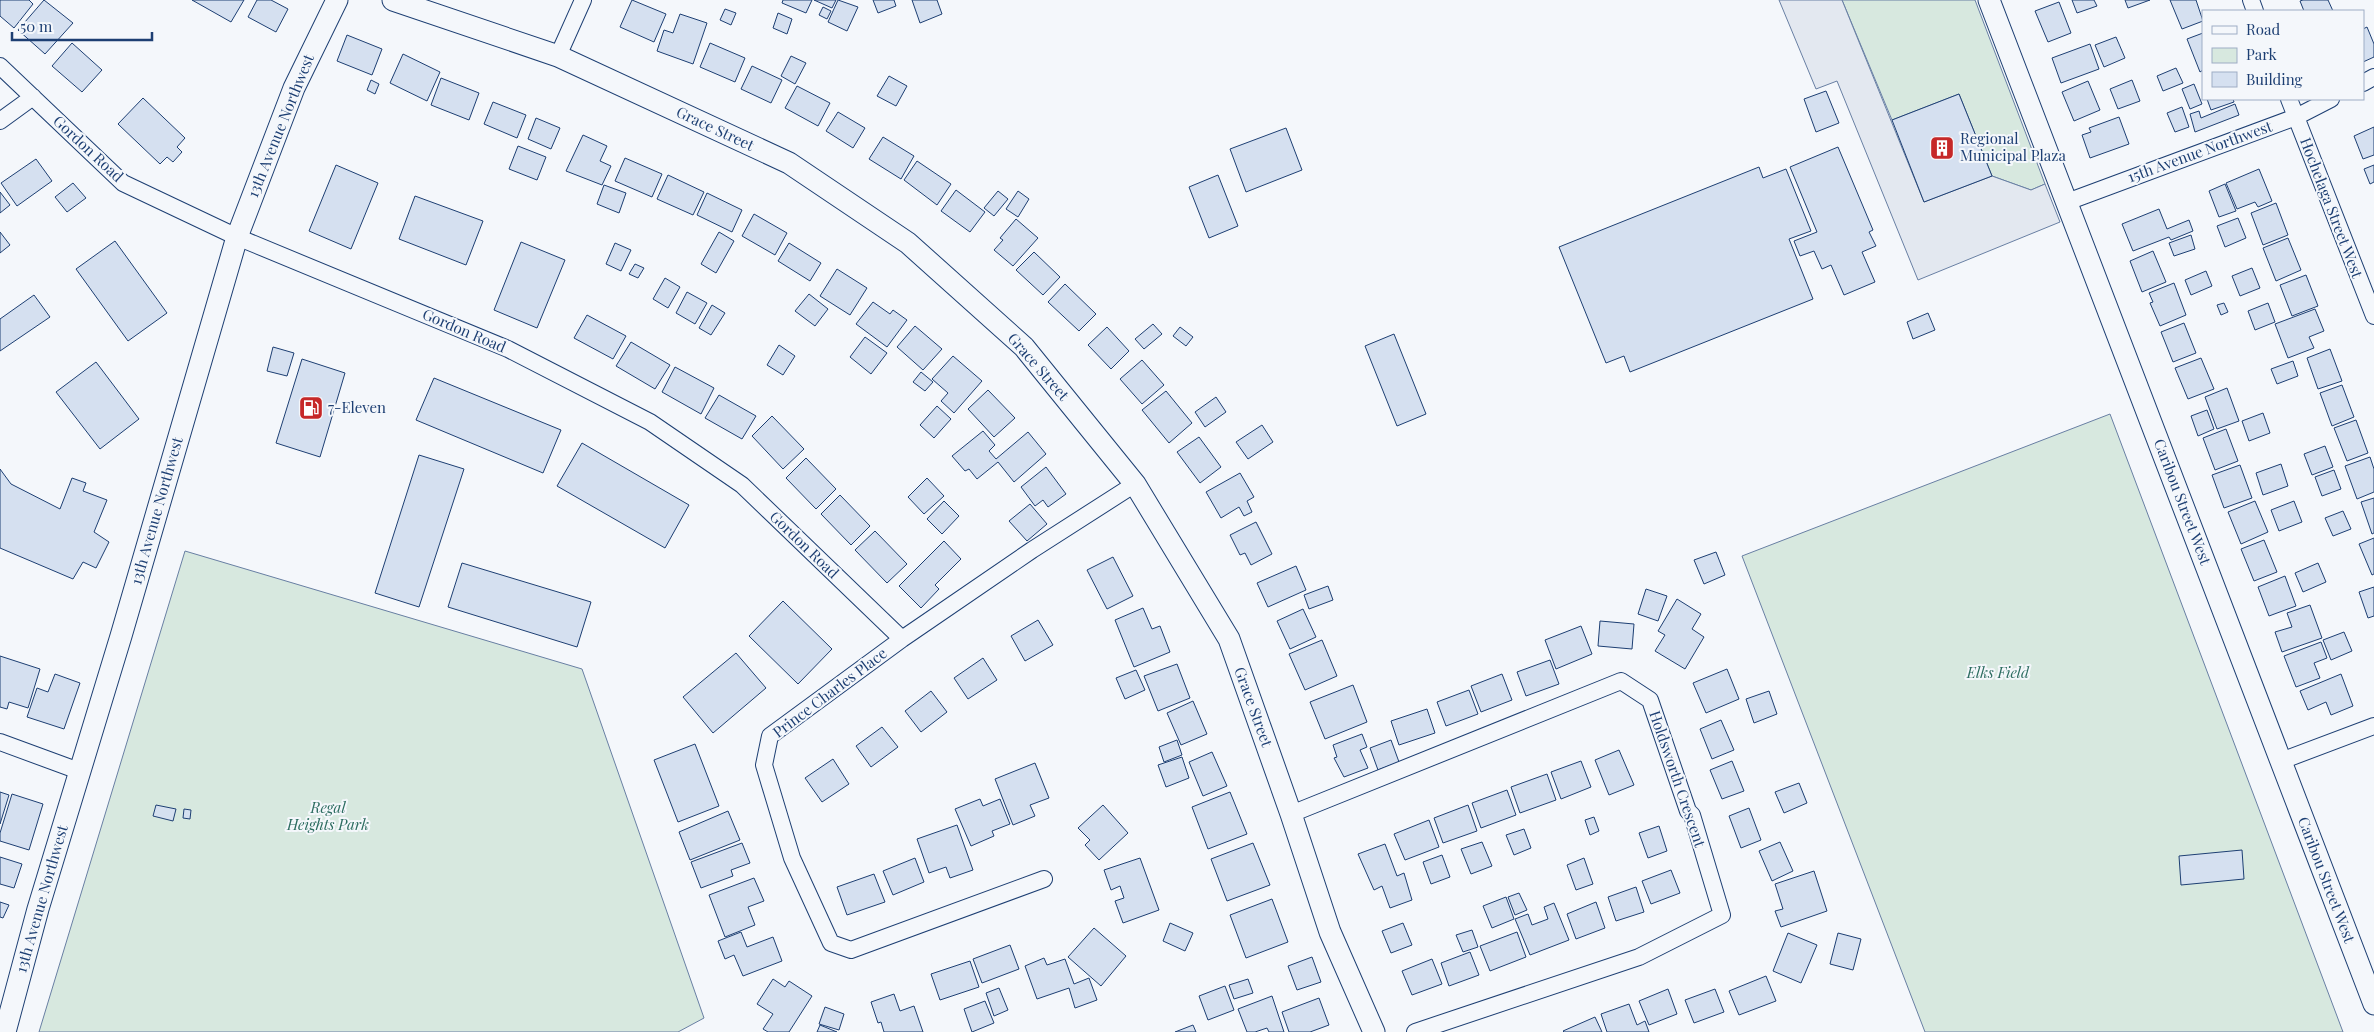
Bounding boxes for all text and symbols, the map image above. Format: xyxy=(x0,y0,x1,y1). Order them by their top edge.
scale bar xyxy=(12,10,152,42)
legend xyxy=(2202,10,2364,100)
text: 50 m xyxy=(20,16,53,36)
text: Road xyxy=(2246,19,2280,39)
text: Park xyxy=(2246,44,2278,64)
street label: 13th Avenue Northwest xyxy=(242,50,318,200)
text: Building xyxy=(2246,69,2303,89)
street label: Grace Street xyxy=(673,101,758,155)
street label: Gordon Road xyxy=(49,111,128,186)
street label: 15th Avenue Northwest xyxy=(2125,115,2275,187)
place label: Regional Municipal Plaza xyxy=(1960,128,2066,165)
building icon: Regional Municipal Plaza xyxy=(1929,135,1955,161)
street label: Hochelaga Street West xyxy=(2296,135,2368,281)
street label: Gordon Road xyxy=(420,304,509,357)
street label: Grace Street xyxy=(1004,328,1074,405)
fuel station icon: 7-Eleven xyxy=(298,395,324,421)
place label: 7-Eleven xyxy=(328,397,386,417)
street label: 13th Avenue Northwest xyxy=(125,434,187,587)
street label: Caribou Street West xyxy=(2150,436,2216,568)
street label: Gordon Road xyxy=(766,506,844,583)
street label: Prince Charles Place xyxy=(768,643,890,742)
park label: Elks Field xyxy=(1966,662,2030,682)
street label: Grace Street xyxy=(1230,664,1278,750)
street label: Holdsworth Crescent xyxy=(1645,708,1711,850)
park label: Regal Heights Park xyxy=(286,797,369,834)
street label: Caribou Street West xyxy=(2294,814,2360,946)
street label: 13th Avenue Northwest xyxy=(10,822,72,975)

